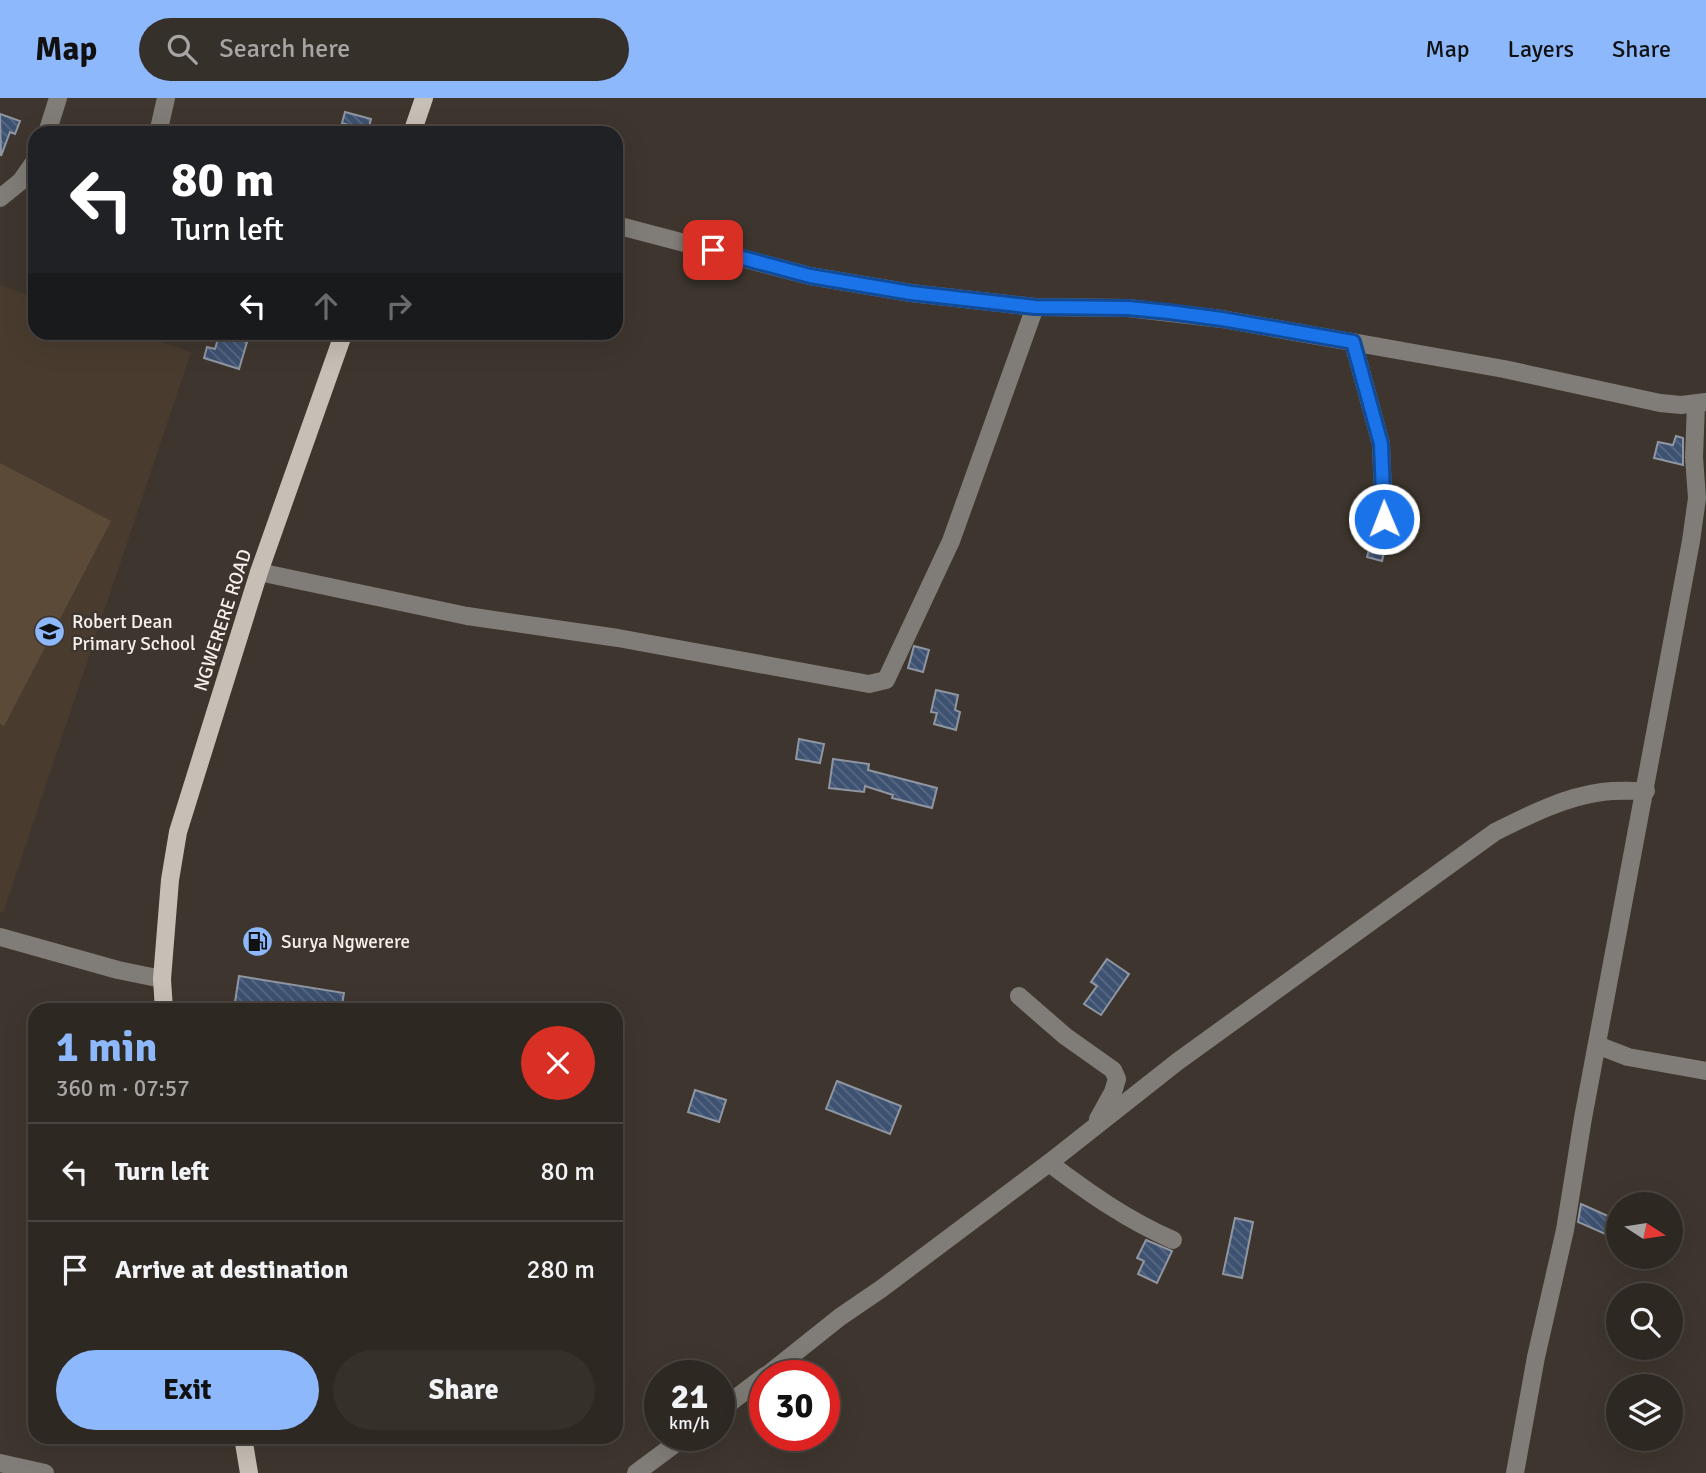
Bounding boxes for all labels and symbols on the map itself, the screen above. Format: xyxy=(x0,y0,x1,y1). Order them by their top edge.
pin xyxy=(683,220,743,280)
position arrow xyxy=(1347,482,1421,556)
street label: NGWERERE ROAD xyxy=(189,546,257,694)
place label: Robert Dean Primary School xyxy=(72,610,195,656)
school or university icon: Robert Dean Primary School xyxy=(32,615,66,649)
fuel station icon: Surya Ngwerere xyxy=(241,924,275,958)
place label: Surya Ngwerere xyxy=(281,930,410,954)
north arrow xyxy=(1606,1192,1684,1269)
speed limit sign: 30 xyxy=(749,1360,840,1451)

